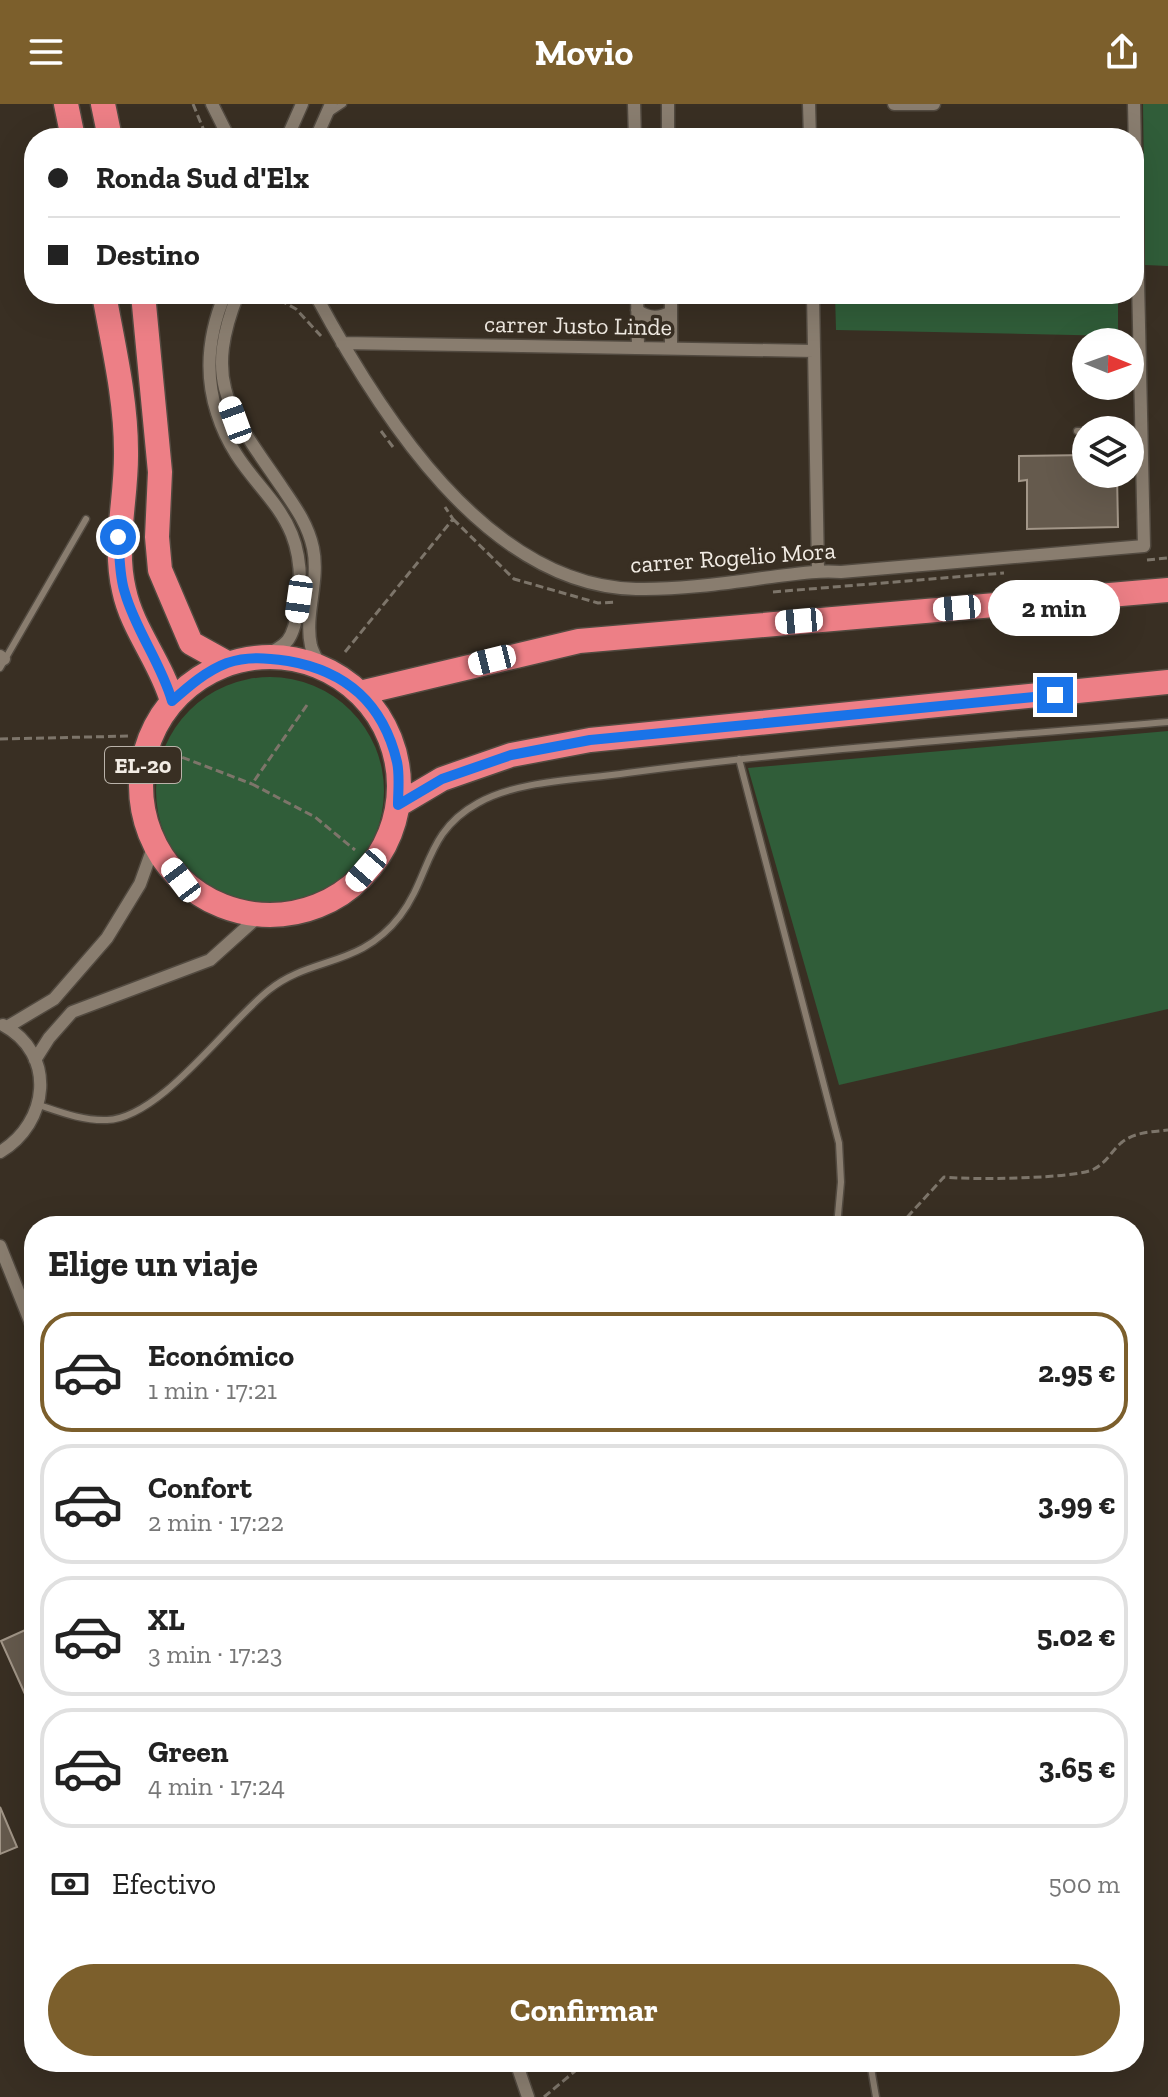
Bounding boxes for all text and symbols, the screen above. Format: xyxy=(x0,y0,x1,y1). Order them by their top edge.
icon: menu xyxy=(24,30,68,74)
icon: share xyxy=(1100,30,1144,74)
text: Movio xyxy=(535,31,633,74)
text: Ronda Sud d'Elx xyxy=(96,160,309,196)
text: Destino xyxy=(96,237,200,273)
street label: carrer Justo Linde xyxy=(484,309,672,341)
north arrow xyxy=(1072,328,1144,400)
map controls xyxy=(1072,328,1144,488)
car xyxy=(216,393,254,447)
button: layers xyxy=(1072,416,1144,488)
route start xyxy=(100,519,136,555)
street label: carrer Rogelio Mora xyxy=(629,535,837,579)
car xyxy=(284,574,314,624)
callout: 2 min xyxy=(989,579,1121,635)
text: 2 min xyxy=(1022,592,1086,624)
car xyxy=(932,594,982,622)
car xyxy=(774,607,824,635)
car xyxy=(466,643,518,677)
route end xyxy=(1037,677,1073,713)
road number: EL-20 xyxy=(105,747,181,783)
car xyxy=(341,844,391,896)
car xyxy=(157,854,205,906)
text: Elige un viaje xyxy=(48,1242,258,1285)
icon: car xyxy=(52,1336,124,1408)
text: Económico xyxy=(148,1338,294,1374)
text: 2.95 € xyxy=(1038,1354,1116,1390)
text: 1 min · 17:21 xyxy=(148,1374,277,1406)
icon: car xyxy=(52,1468,124,1540)
text: Confort xyxy=(148,1470,252,1506)
text: 3.99 € xyxy=(1038,1486,1116,1522)
text: 2 min · 17:22 xyxy=(148,1506,284,1538)
icon: car xyxy=(52,1600,124,1672)
text: XL xyxy=(148,1602,185,1638)
text: 5.02 € xyxy=(1037,1618,1116,1654)
text: 3 min · 17:23 xyxy=(148,1638,282,1670)
icon: car xyxy=(52,1732,124,1804)
text: Green xyxy=(148,1734,228,1770)
text: 3.65 € xyxy=(1038,1750,1116,1786)
text: 4 min · 17:24 xyxy=(148,1770,285,1802)
icon: cash xyxy=(48,1862,92,1906)
text: Efectivo xyxy=(112,1866,216,1902)
text: 500 m xyxy=(1048,1868,1120,1900)
button: Confirmar xyxy=(48,1964,1120,2056)

